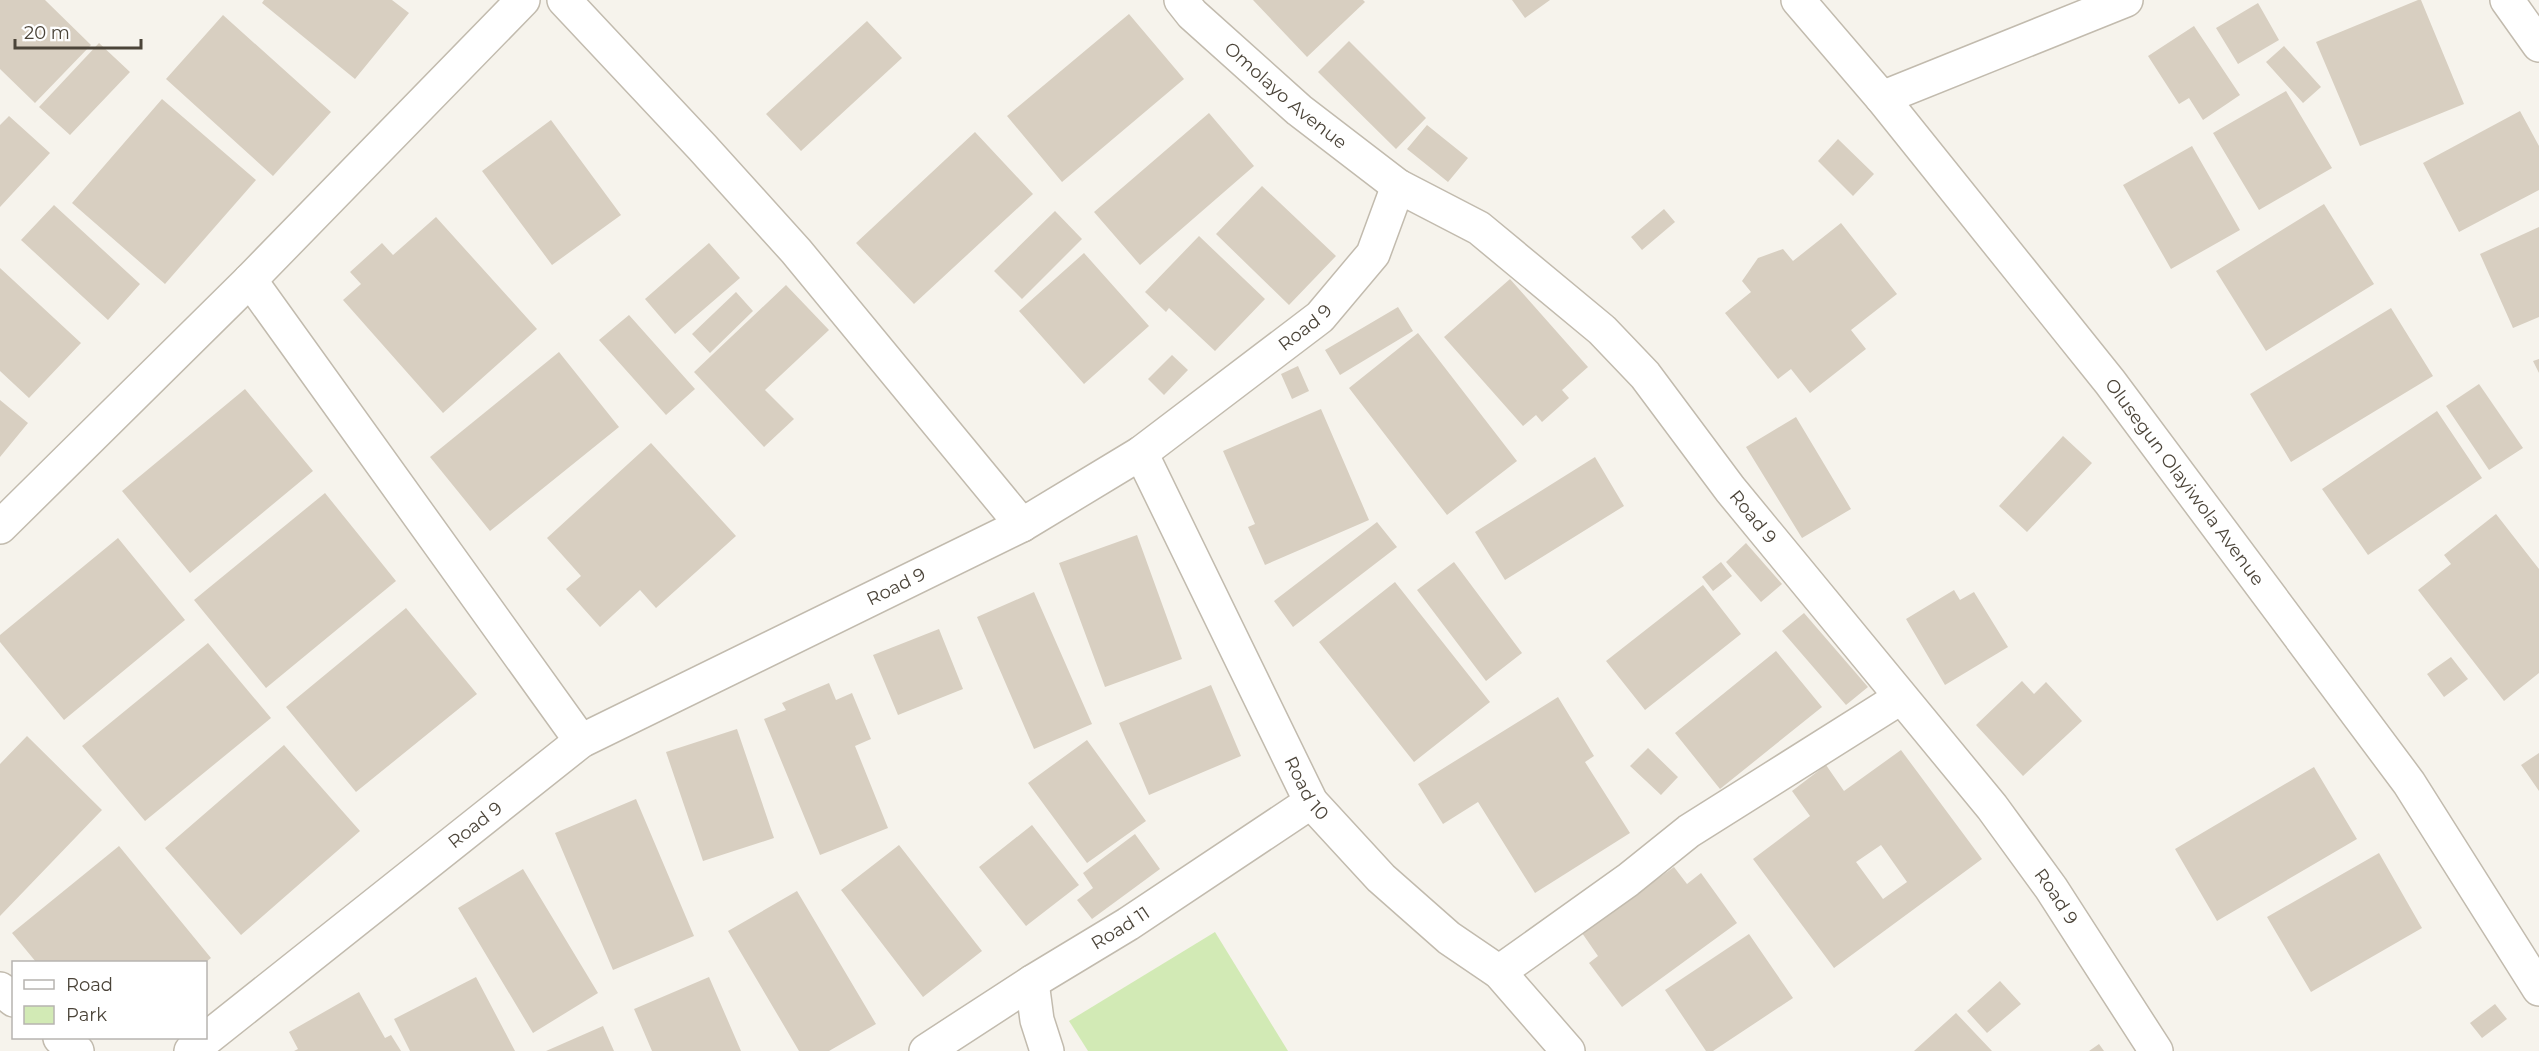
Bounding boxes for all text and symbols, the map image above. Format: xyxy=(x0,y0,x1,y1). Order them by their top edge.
scale bar xyxy=(15,12,141,50)
text: 20 m xyxy=(24,22,70,44)
street label: Omolayo Avenue xyxy=(1220,37,1351,154)
street label: Road 9 xyxy=(1274,300,1337,356)
street label: Olusegun Olayiwola Avenue xyxy=(2100,374,2269,590)
street label: Road 9 xyxy=(1725,486,1781,548)
street label: Road 9 xyxy=(863,563,929,610)
street label: Road 10 xyxy=(1280,753,1333,825)
street label: Road 9 xyxy=(444,797,507,853)
street label: Road 9 xyxy=(2029,864,2083,929)
street label: Road 11 xyxy=(1087,902,1154,955)
legend xyxy=(12,961,207,1039)
text: Road xyxy=(66,974,113,996)
text: Park xyxy=(66,1004,107,1026)

